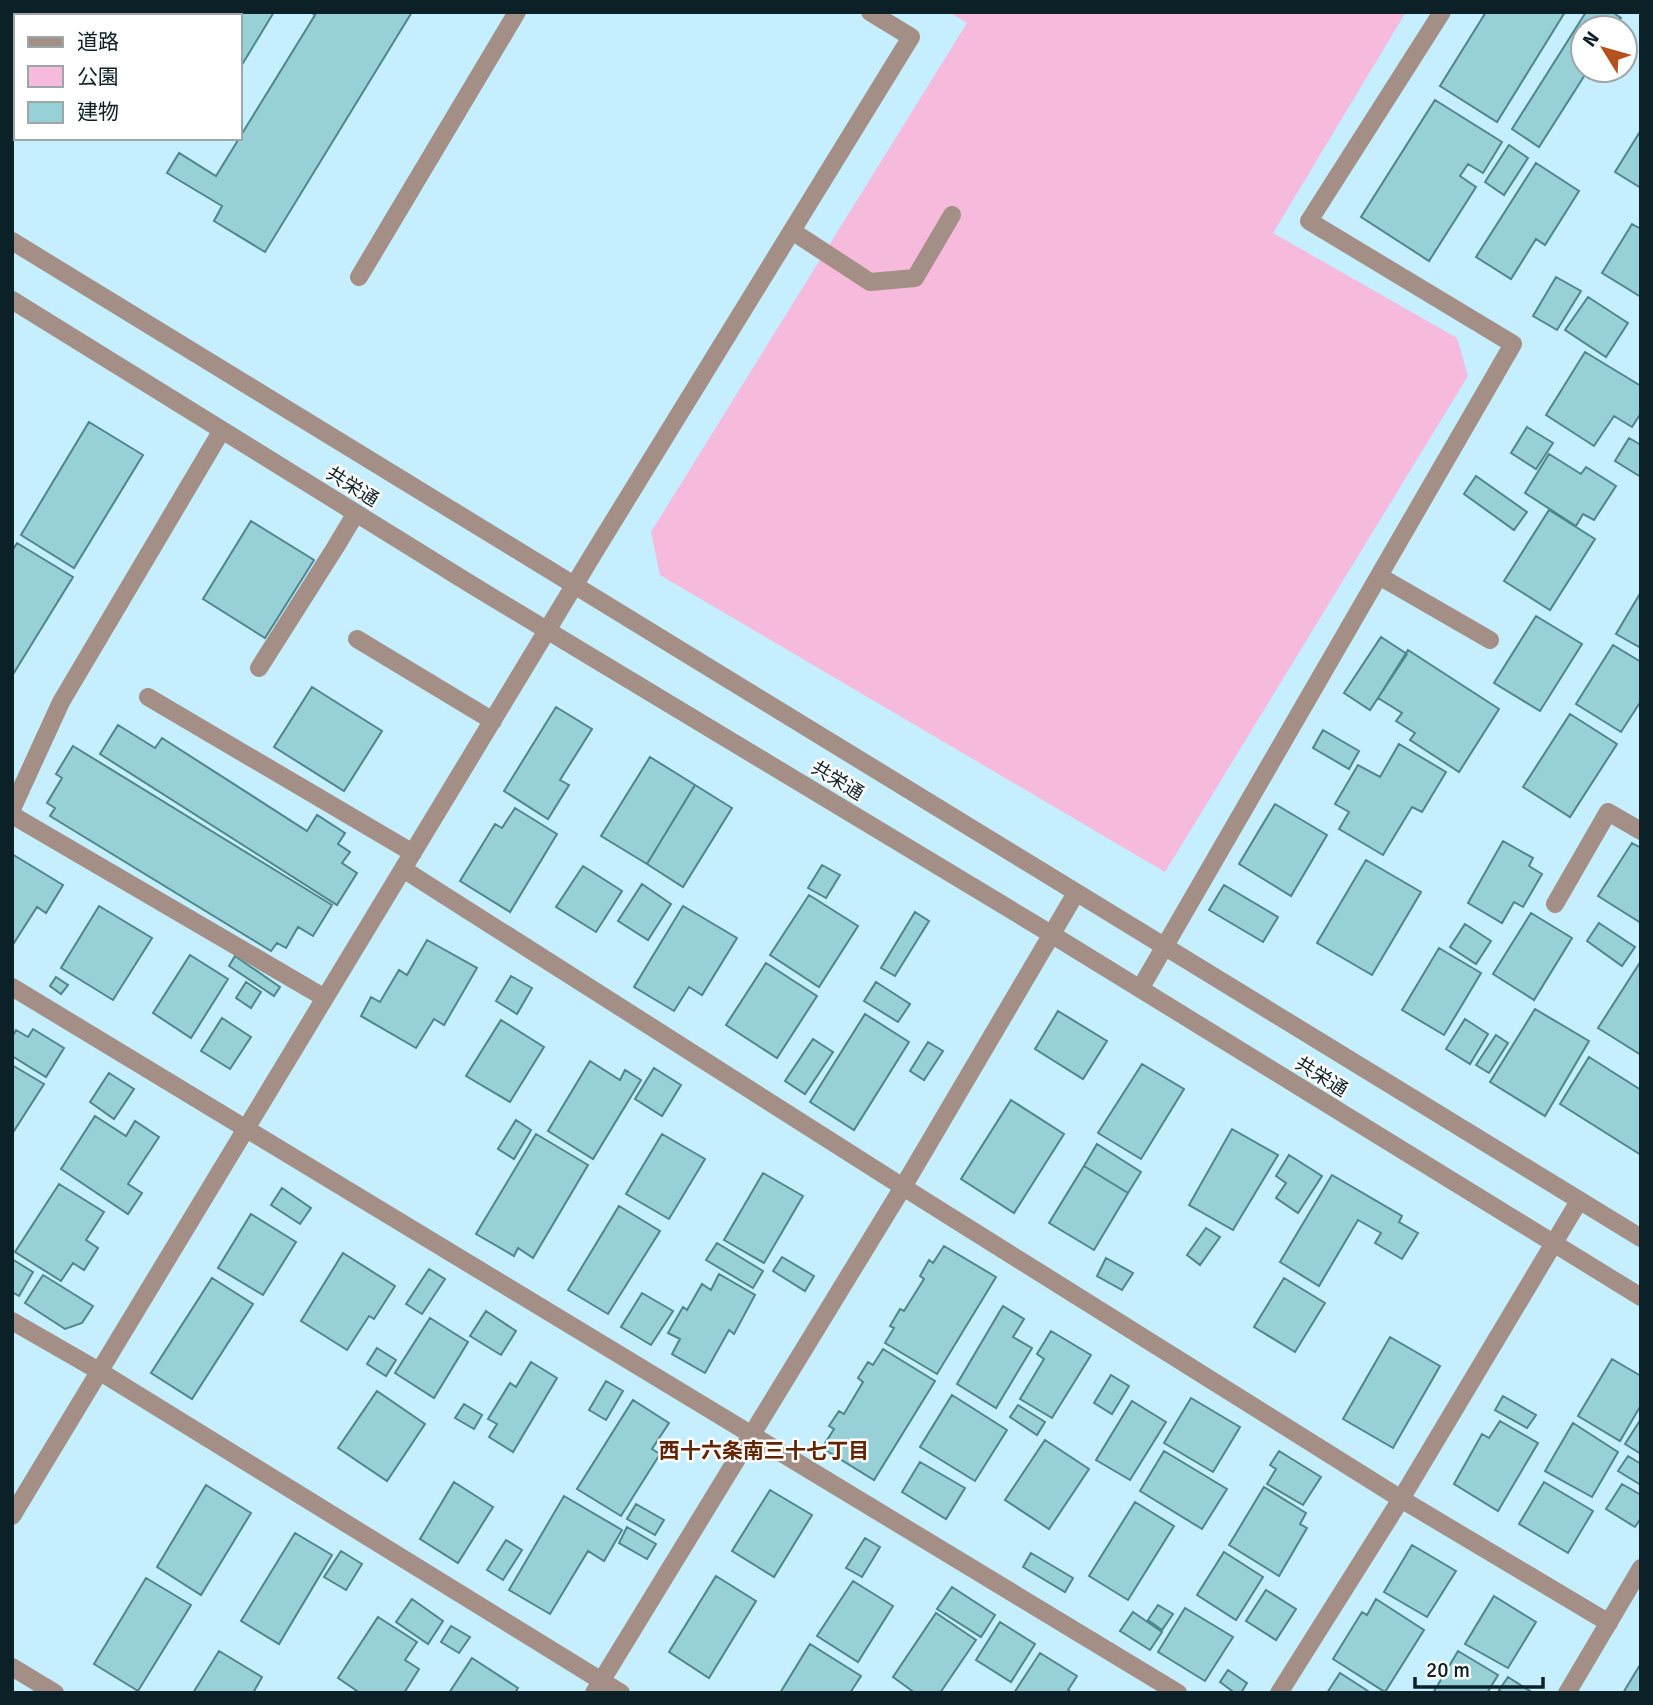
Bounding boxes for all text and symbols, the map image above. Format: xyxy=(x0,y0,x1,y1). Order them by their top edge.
legend xyxy=(14,14,242,140)
north arrow xyxy=(1569,14,1639,84)
text: N xyxy=(1578,27,1605,52)
text: 道路 xyxy=(77,29,119,55)
text: 公園 xyxy=(77,64,119,90)
text: 建物 xyxy=(77,99,119,125)
street label: 共栄通 xyxy=(322,462,383,512)
street label: 共栄通 xyxy=(807,756,868,806)
street label: 共栄通 xyxy=(1291,1052,1352,1102)
district label: 西十六条南三十七丁目 xyxy=(659,1438,869,1464)
scale bar xyxy=(1415,1646,1543,1690)
text: 20 m xyxy=(1426,1657,1470,1683)

